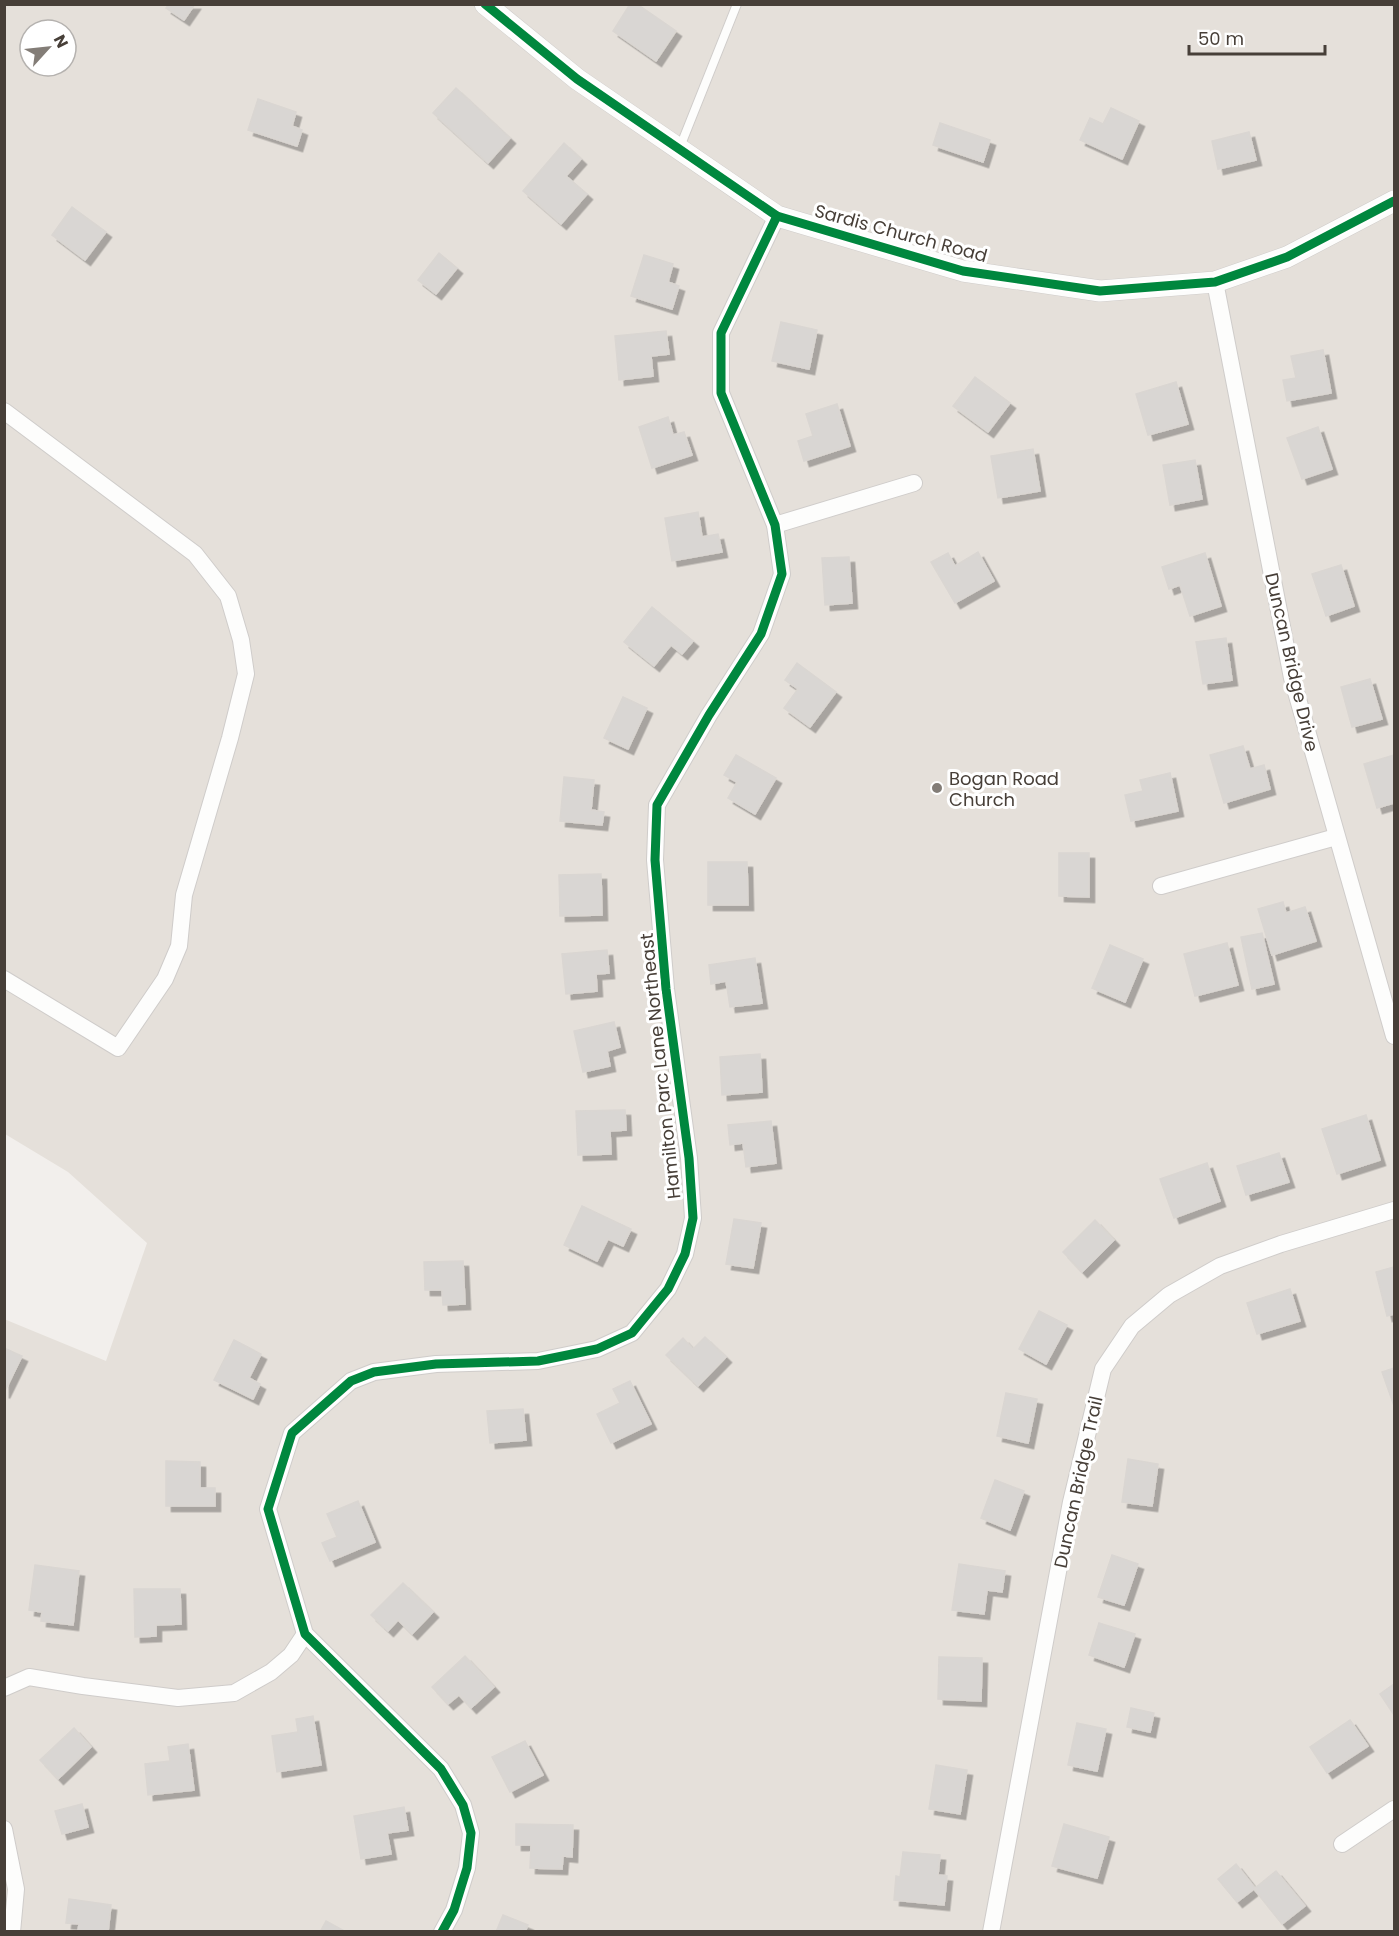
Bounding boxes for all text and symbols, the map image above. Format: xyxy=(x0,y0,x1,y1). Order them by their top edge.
north arrow xyxy=(18,18,78,78)
scale bar xyxy=(1189,18,1326,56)
text: 50 m xyxy=(1198,26,1244,51)
text: N xyxy=(48,31,74,52)
street label: Sardis Church Road xyxy=(812,198,990,268)
street label: Duncan Bridge Drive xyxy=(1259,570,1325,754)
place label: Bogan Road Church xyxy=(949,766,1059,812)
marker: Bogan Road Church xyxy=(930,781,944,795)
street label: Hamilton Parc Lane Northeast xyxy=(634,932,686,1200)
street label: Duncan Bridge Trail xyxy=(1048,1394,1108,1570)

